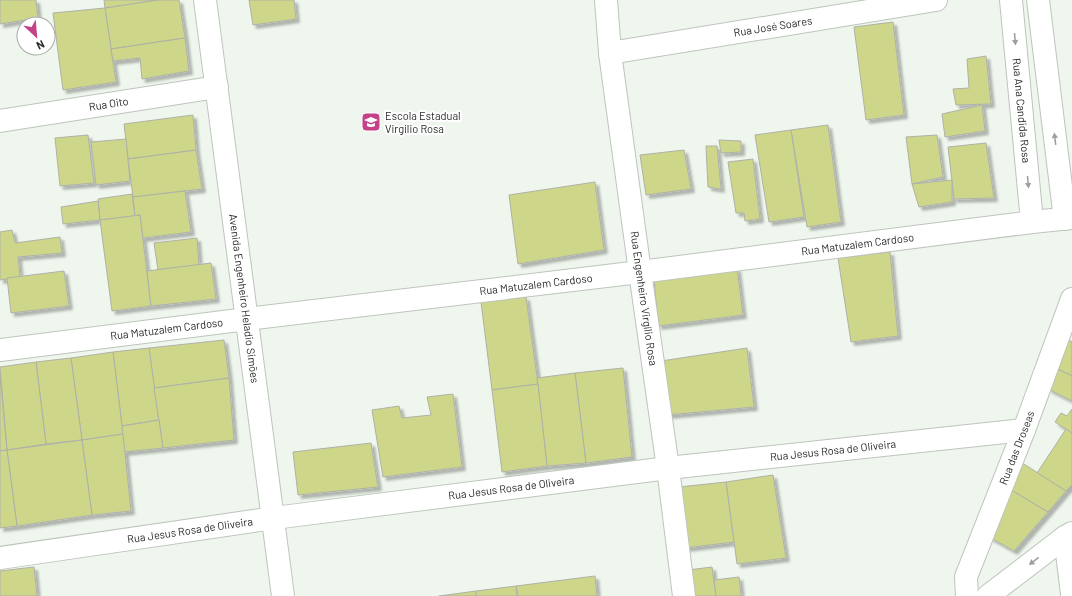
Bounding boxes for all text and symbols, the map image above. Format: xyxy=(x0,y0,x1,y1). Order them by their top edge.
street label: Rua José Soares xyxy=(733,13,813,39)
north arrow xyxy=(16,16,56,56)
one-way arrow xyxy=(1011,33,1018,45)
text: N xyxy=(34,38,47,53)
street label: Rua Ana Candida Rosa xyxy=(1011,57,1033,163)
street label: Rua Oito xyxy=(88,94,129,113)
place label: Escola Estadual Virgilio Rosa xyxy=(385,109,461,135)
school or university icon: Escola Estadual Virgilio Rosa xyxy=(360,111,382,133)
one-way arrow xyxy=(1052,133,1058,145)
one-way arrow xyxy=(1025,176,1031,188)
street label: Avenida Engenheiro Heladio Simões xyxy=(227,213,262,384)
street label: Rua Engenheiro Virgílio Rosa xyxy=(628,230,660,367)
street label: Rua Matuzalem Cardoso xyxy=(800,230,915,257)
street label: Rua Matuzalem Cardoso xyxy=(479,271,593,297)
street label: Rua Matuzalem Cardoso xyxy=(109,315,224,342)
street label: Rua das Droseas xyxy=(996,409,1037,486)
street label: Rua Jesus Rosa de Oliveira xyxy=(769,437,897,463)
street label: Rua Jesus Rosa de Oliveira xyxy=(447,473,575,502)
street label: Rua Jesus Rosa de Oliveira xyxy=(126,514,254,545)
one-way arrow xyxy=(1029,557,1039,565)

